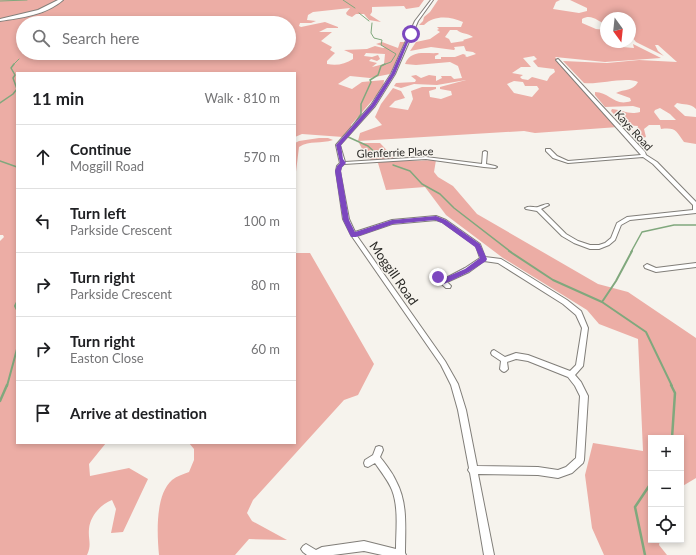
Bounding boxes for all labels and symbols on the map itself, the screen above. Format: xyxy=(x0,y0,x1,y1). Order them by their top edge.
north arrow xyxy=(600,12,636,48)
route start xyxy=(402,25,420,43)
street label: Kays Road xyxy=(612,107,656,153)
street label: Glenferrie Place xyxy=(356,144,434,160)
street label: Moggill Road xyxy=(366,238,422,308)
route end xyxy=(429,268,447,286)

